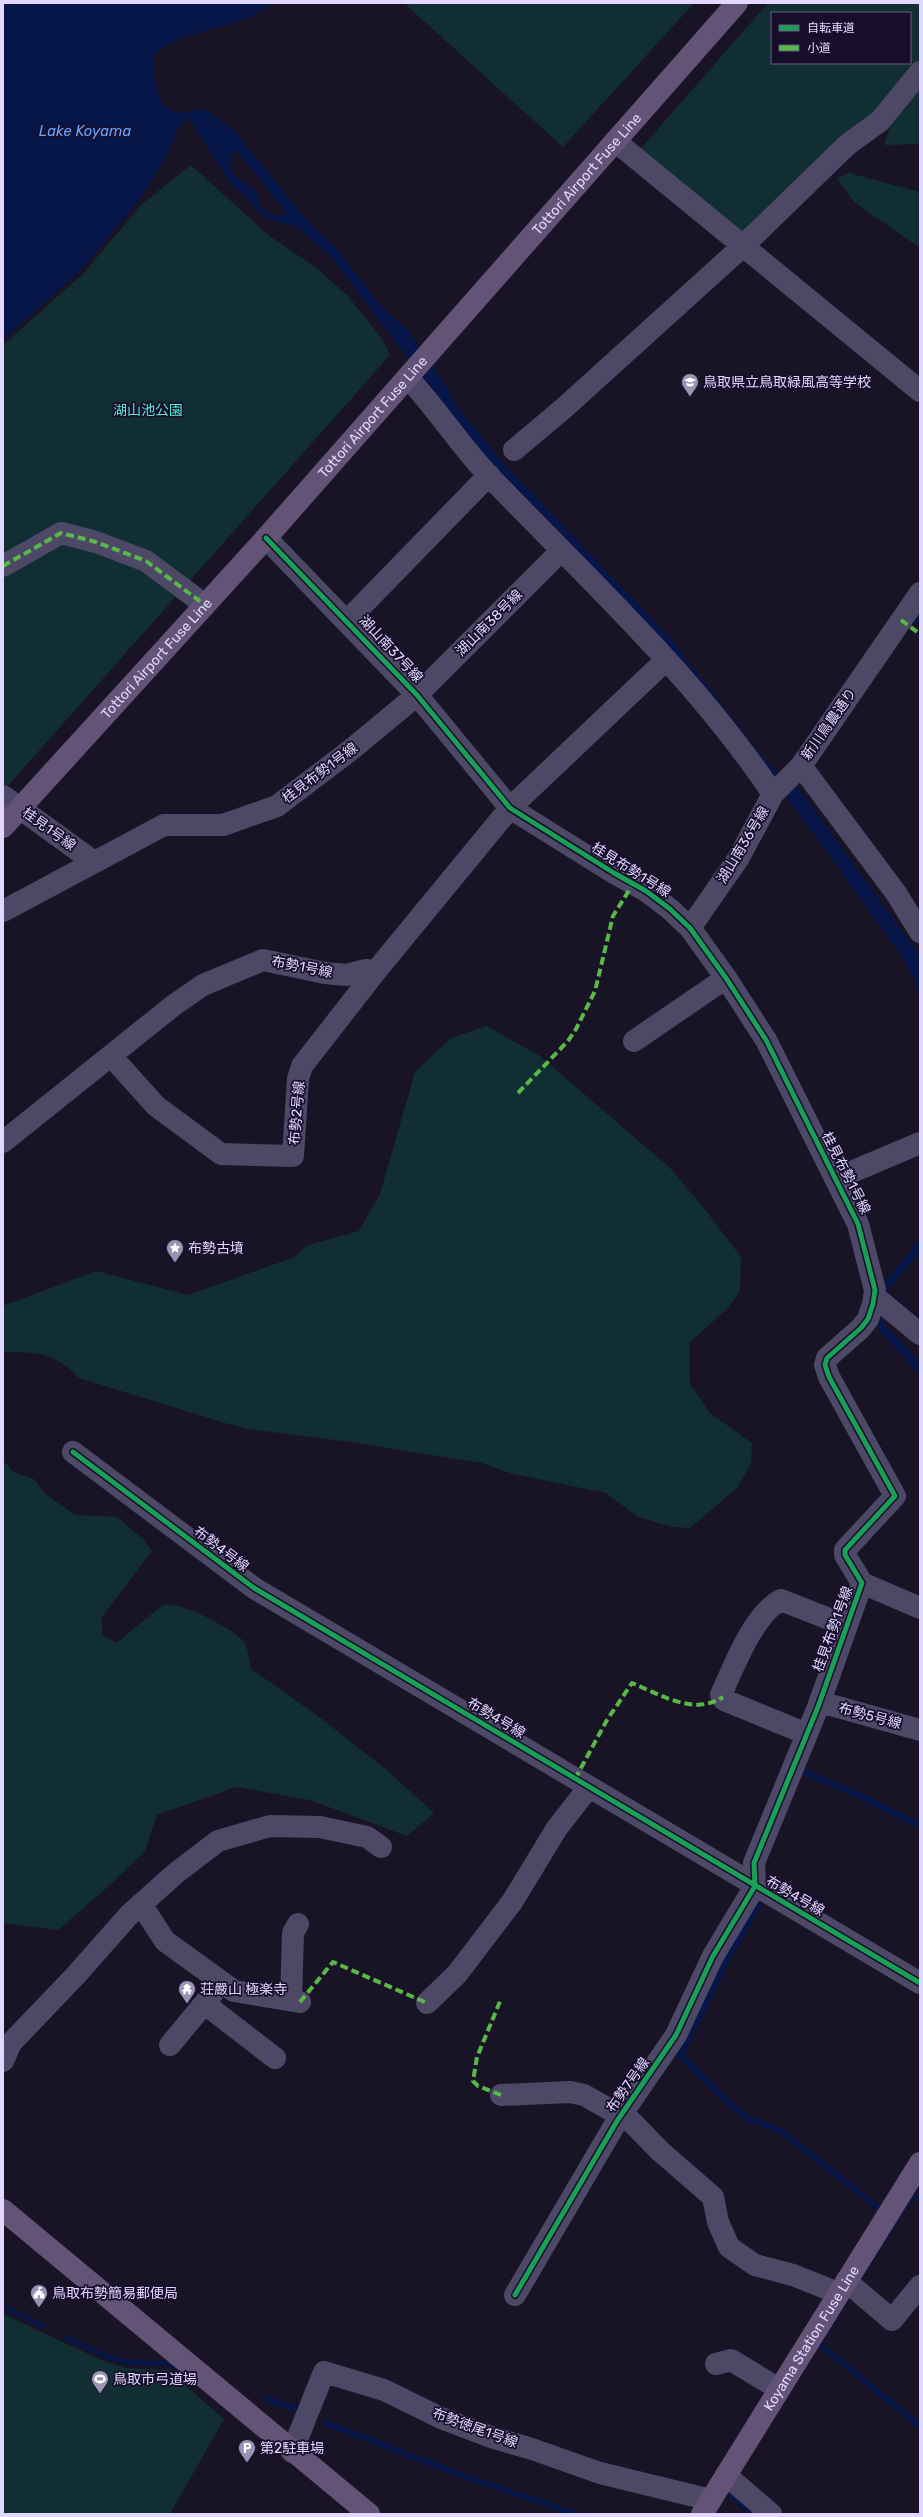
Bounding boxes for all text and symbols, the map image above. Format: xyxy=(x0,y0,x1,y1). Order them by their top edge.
legend xyxy=(771,12,911,64)
text: 自転車道 xyxy=(807,21,855,35)
text: 小道 xyxy=(807,41,831,55)
street label: Tottori Airport Fuse Line xyxy=(528,109,645,238)
water label: Lake Koyama xyxy=(39,122,131,140)
street label: Tottori Airport Fuse Line xyxy=(314,352,431,481)
school or university icon: 鳥取県立鳥取緑風高等学校 xyxy=(680,372,700,397)
place label: 鳥取県立鳥取緑風高等学校 xyxy=(703,374,871,391)
park label: 湖山池公園 xyxy=(113,402,183,419)
street label: 湖山南38号線 xyxy=(452,586,526,660)
street label: Tottori Airport Fuse Line xyxy=(97,595,216,722)
street label: 湖山南37号線 xyxy=(356,612,426,686)
street label: 新川鳥農通り xyxy=(798,685,860,763)
street label: 桂見布勢1号線 xyxy=(279,739,361,807)
street label: 湖山南36号線 xyxy=(713,803,773,887)
street label: 桂見1号線 xyxy=(19,804,79,854)
street label: 桂見布勢1号線 xyxy=(588,839,674,901)
street label: 布勢1号線 xyxy=(270,953,334,981)
street label: 布勢2号線 xyxy=(286,1080,308,1146)
street label: 桂見布勢1号線 xyxy=(818,1129,874,1217)
place icon: 布勢古墳 xyxy=(165,1238,185,1263)
place label: 布勢古墳 xyxy=(188,1240,244,1257)
street label: 布勢4号線 xyxy=(190,1523,252,1575)
street label: 桂見布勢1号線 xyxy=(810,1584,856,1674)
street label: 布勢4号線 xyxy=(464,1694,528,1742)
street label: 布勢5号線 xyxy=(837,1699,903,1733)
street label: 布勢4号線 xyxy=(763,1872,827,1920)
temple icon: 荘嚴山 極楽寺 xyxy=(177,1979,197,2004)
place label: 荘嚴山 極楽寺 xyxy=(200,1981,287,1998)
street label: 布勢7号線 xyxy=(603,2054,653,2116)
street label: Koyama Station Fuse Line xyxy=(760,2262,863,2414)
public building icon: 鳥取布勢簡易郵便局 xyxy=(29,2283,49,2308)
place label: 鳥取布勢簡易郵便局 xyxy=(52,2285,178,2302)
sports icon: 鳥取市弓道場 xyxy=(90,2369,110,2394)
place label: 鳥取市弓道場 xyxy=(113,2371,197,2388)
street label: 布勢徳尾1号線 xyxy=(430,2405,520,2451)
parking icon: 第2駐車場 xyxy=(237,2438,257,2463)
place label: 第2駐車場 xyxy=(260,2440,324,2457)

